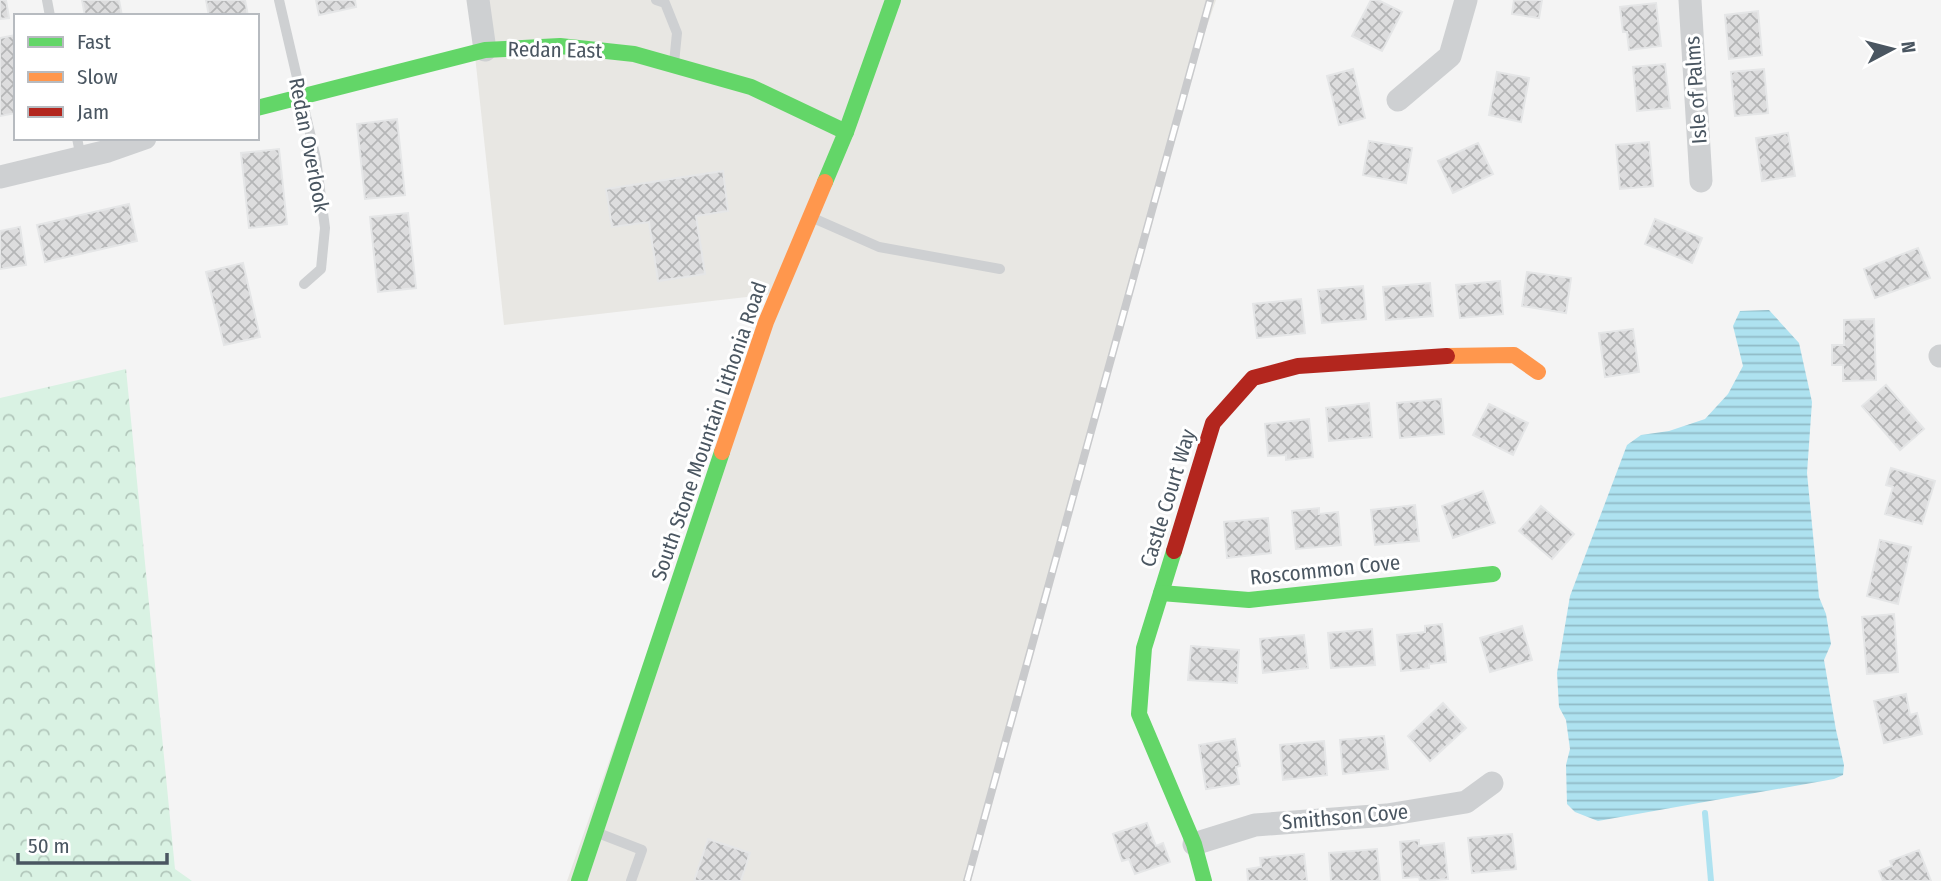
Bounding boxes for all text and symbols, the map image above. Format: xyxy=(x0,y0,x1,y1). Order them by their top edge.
legend xyxy=(14,14,259,140)
north arrow xyxy=(1857,14,1927,84)
text: Fast xyxy=(77,29,111,55)
street label: Isle of Palms xyxy=(1679,35,1713,145)
street label: Redan East xyxy=(507,36,603,64)
text: N xyxy=(1896,40,1920,54)
text: Slow xyxy=(77,64,118,90)
street label: Redan Overlook xyxy=(283,76,335,215)
text: Jam xyxy=(77,99,109,125)
street label: South Stone Mountain Lithonia Road xyxy=(645,278,773,584)
street label: Castle Court Way xyxy=(1135,425,1201,570)
street label: Roscommon Cove xyxy=(1249,549,1401,591)
street label: Smithson Cove xyxy=(1281,799,1409,835)
scale bar xyxy=(18,822,166,866)
text: 50 m xyxy=(28,833,70,859)

